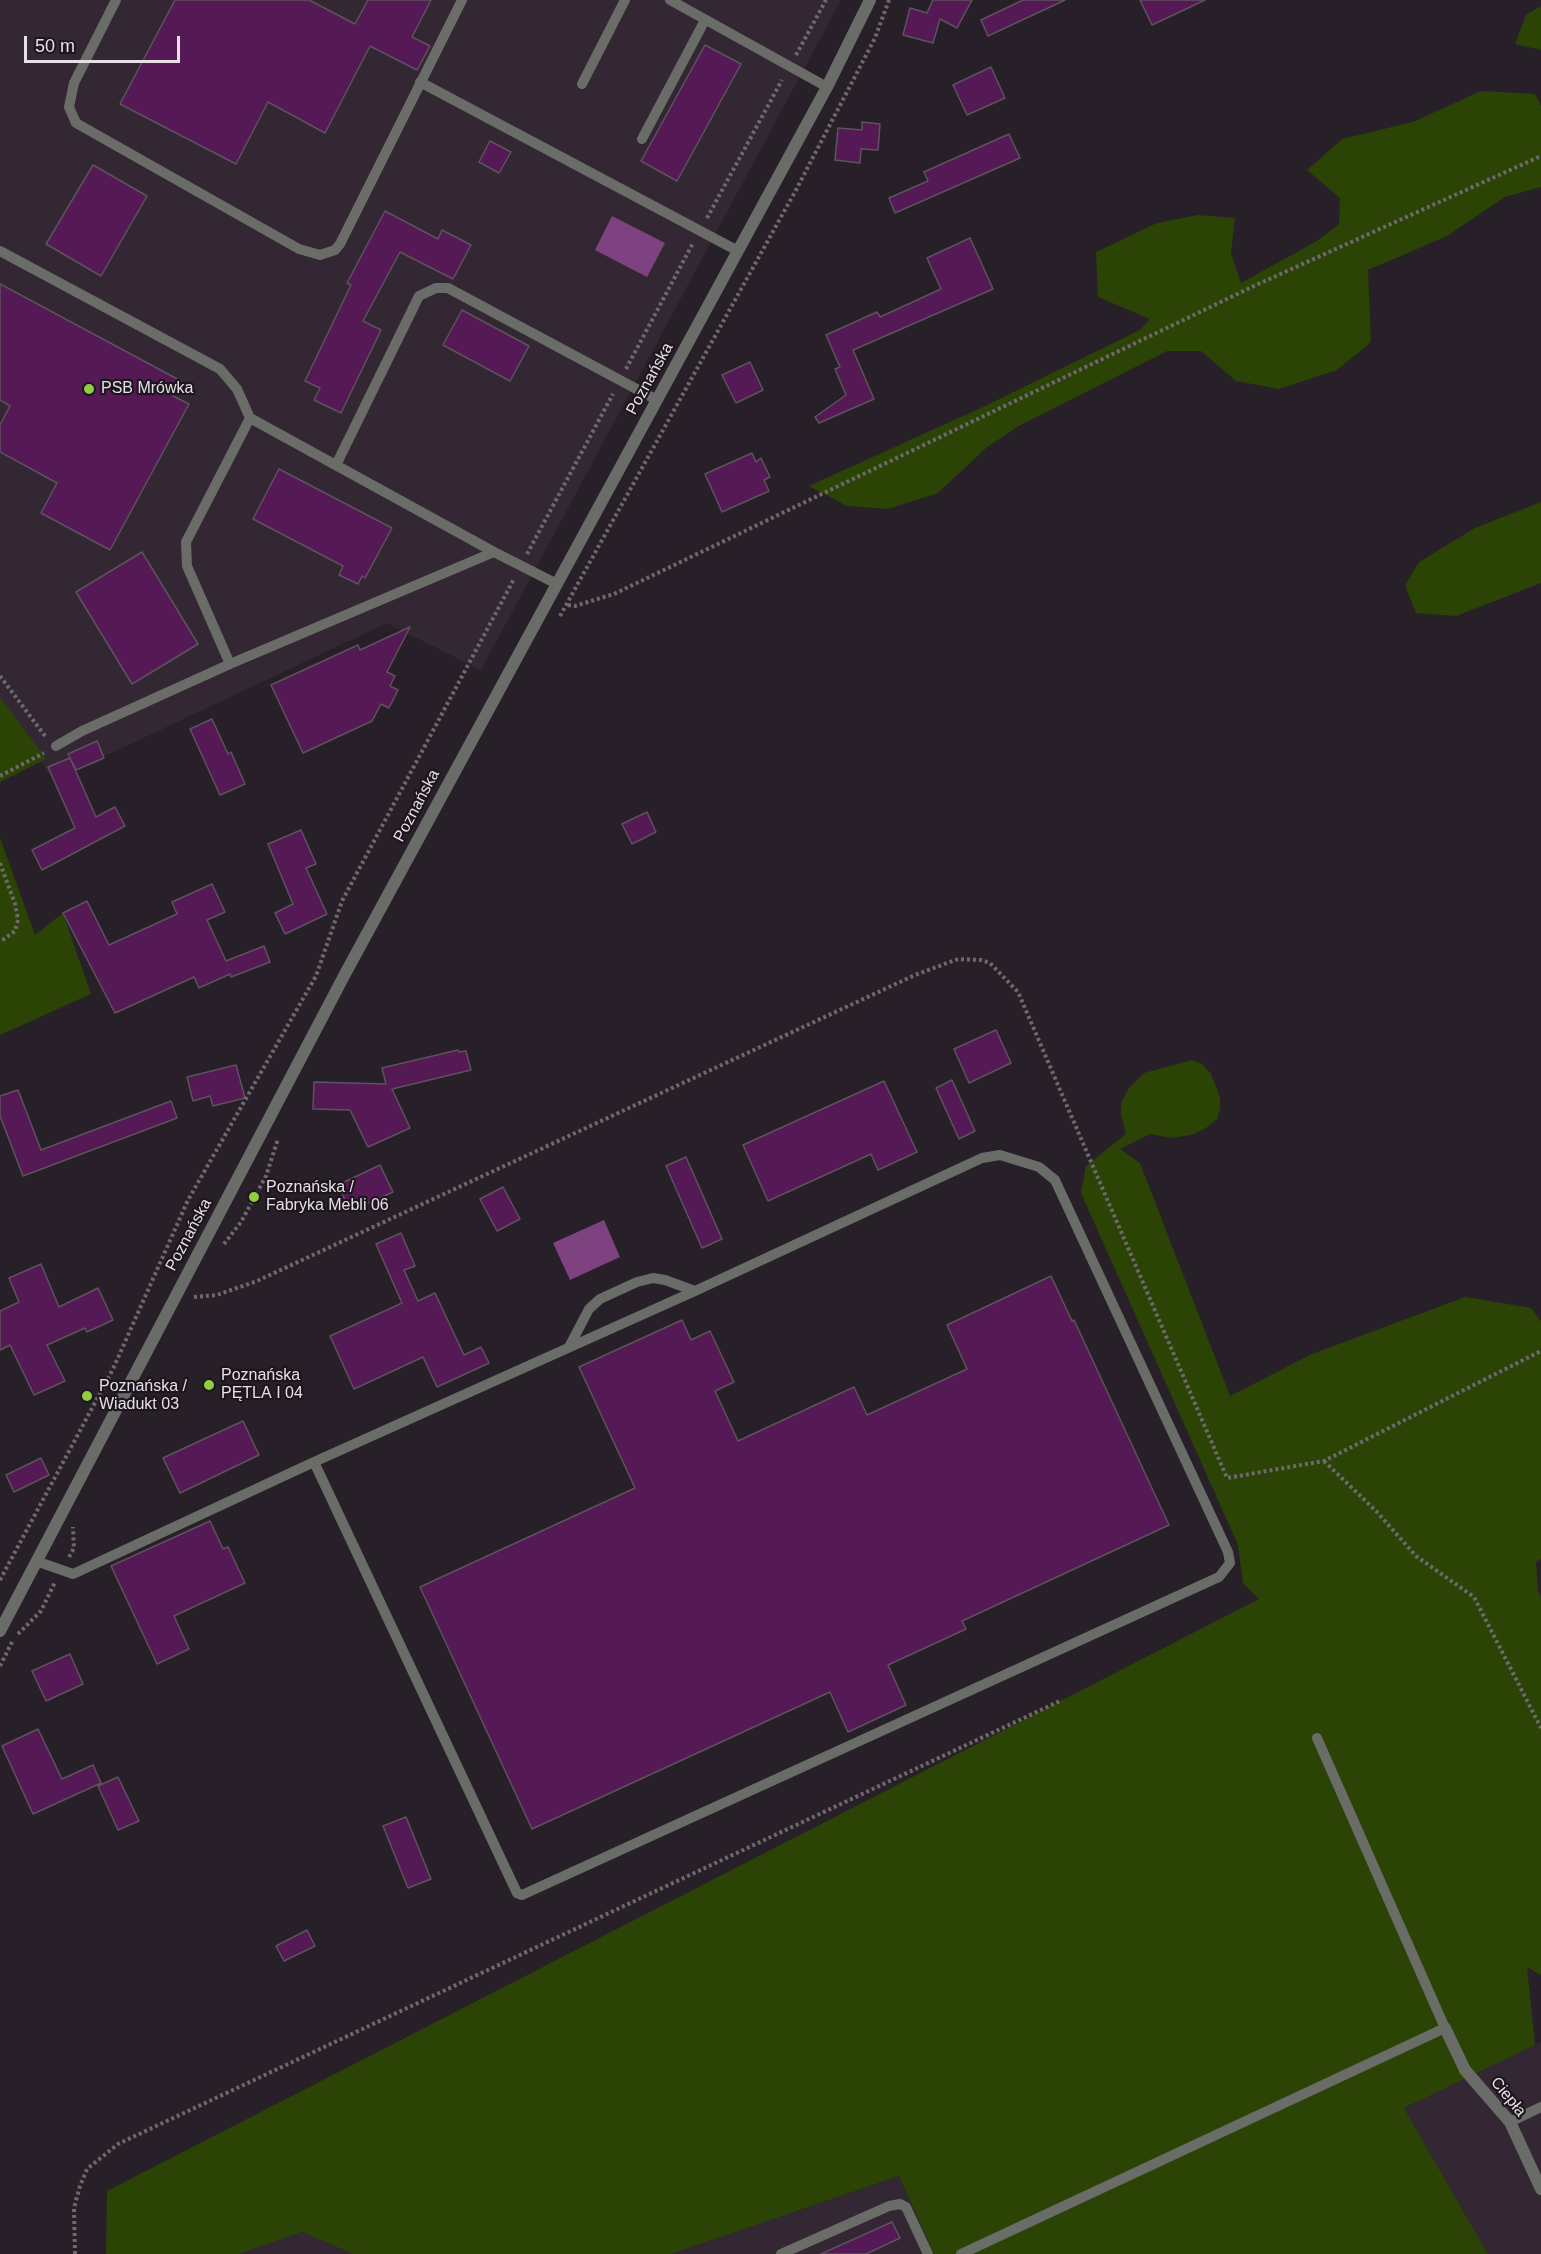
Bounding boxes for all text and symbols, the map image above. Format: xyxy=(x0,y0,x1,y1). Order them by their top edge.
scale bar xyxy=(27,24,183,62)
text: 50 m xyxy=(35,36,75,56)
street label: Poznańska xyxy=(622,340,678,418)
place label: PSB Mrówka xyxy=(101,379,193,399)
marker: PSB Mrówka xyxy=(82,382,96,396)
street label: Poznańska xyxy=(390,767,444,845)
place label: Poznańska / Fabryka Mebli 06 xyxy=(266,1178,389,1216)
marker: Poznańska / Fabryka Mebli 06 xyxy=(247,1190,261,1204)
street label: Poznańska xyxy=(162,1196,216,1274)
place label: Poznańska PĘTLA I 04 xyxy=(221,1366,303,1404)
place label: Poznańska / Wiadukt 03 xyxy=(99,1377,187,1415)
marker: Poznańska PĘTLA I 04 xyxy=(202,1378,216,1392)
marker: Poznańska / Wiadukt 03 xyxy=(80,1389,94,1403)
street label: Ciepła xyxy=(1486,2073,1530,2121)

